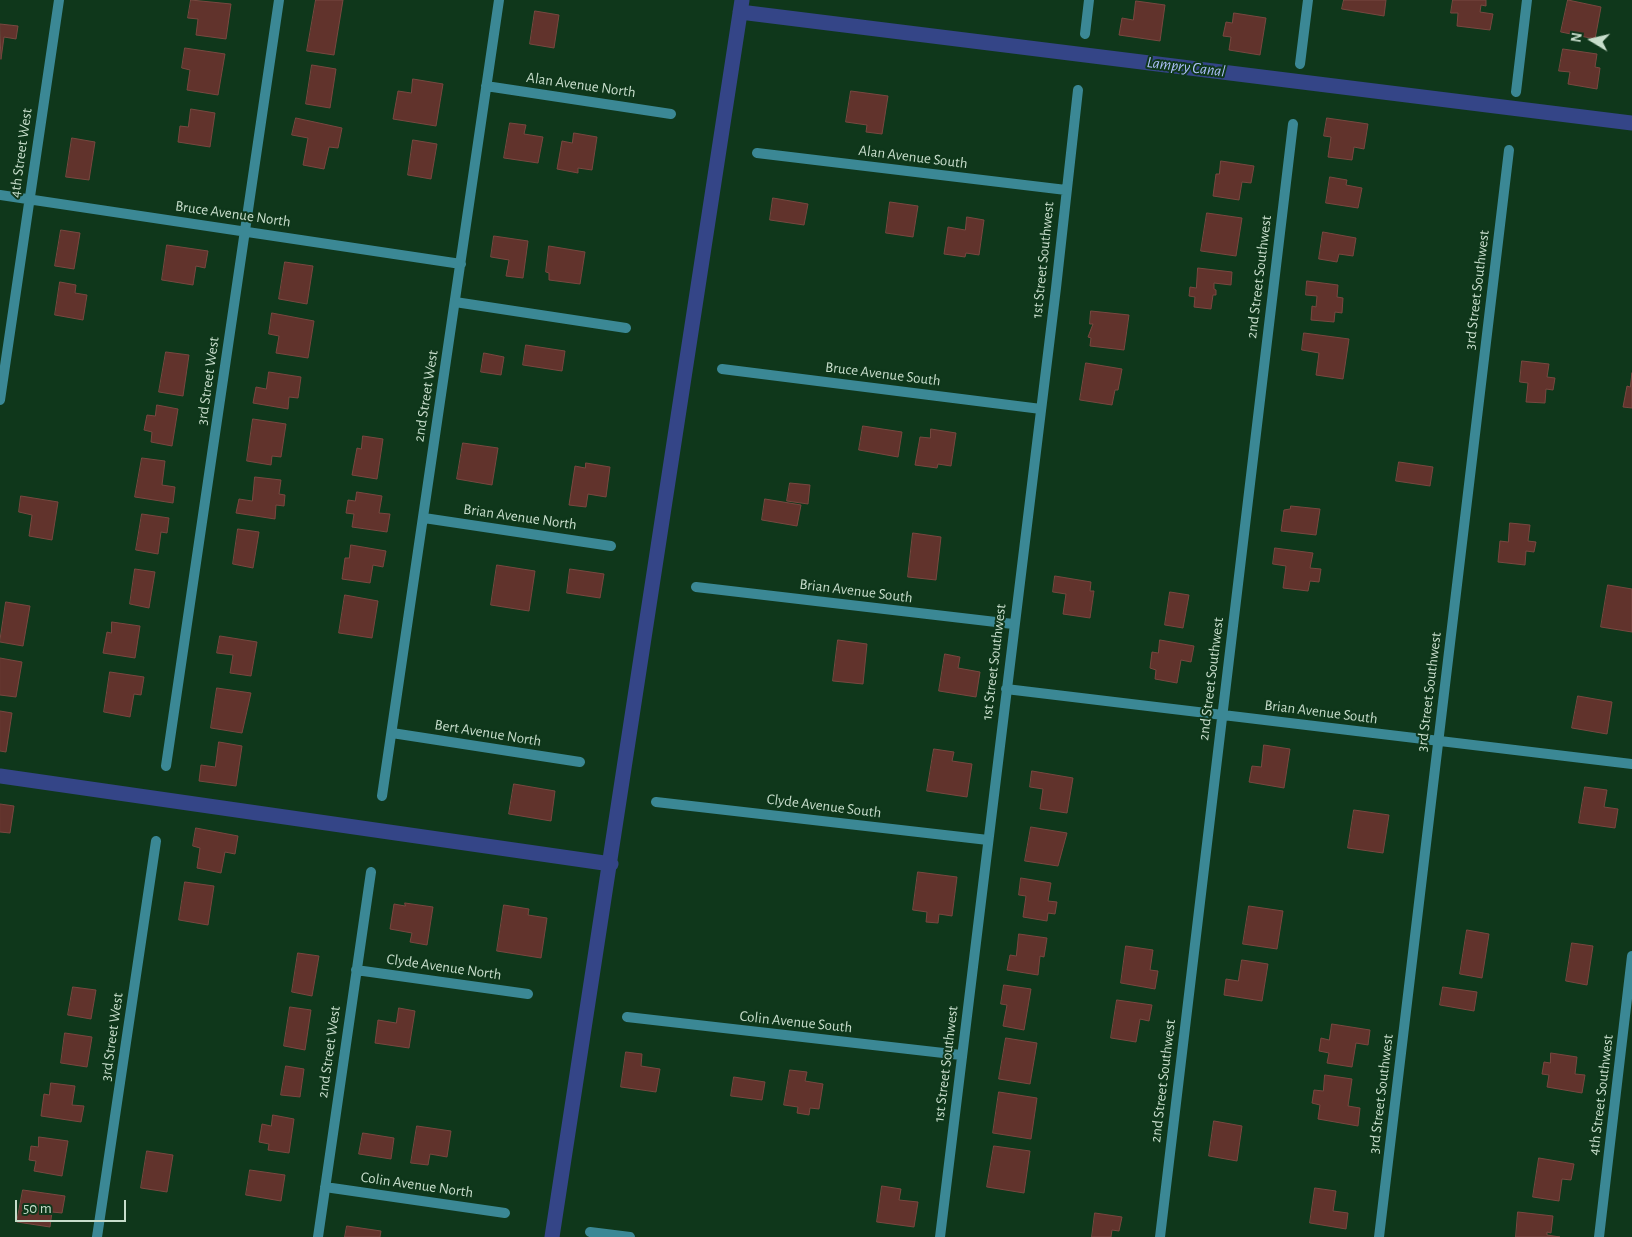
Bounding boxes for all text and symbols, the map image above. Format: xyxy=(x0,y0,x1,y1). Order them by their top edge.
north arrow xyxy=(1567,15,1617,65)
text: N xyxy=(1570,32,1585,44)
water label: Lampry Canal xyxy=(1146,53,1226,81)
street label: Alan Avenue North xyxy=(525,68,637,102)
street label: 4th Street West xyxy=(6,107,36,199)
street label: Alan Avenue South xyxy=(857,141,969,173)
street label: Bruce Avenue North xyxy=(174,197,292,231)
street label: 1st Street Southwest xyxy=(1028,201,1058,319)
street label: 2nd Street Southwest xyxy=(1243,214,1275,340)
street label: 3rd Street Southwest xyxy=(1461,229,1493,351)
street label: 3rd Street West xyxy=(193,336,223,426)
street label: 2nd Street West xyxy=(410,349,442,443)
street label: Bruce Avenue South xyxy=(824,358,942,390)
street label: Brian Avenue North xyxy=(462,500,578,534)
street label: Brian Avenue South xyxy=(798,575,914,607)
street label: 1st Street Southwest xyxy=(978,603,1010,721)
street label: 2nd Street Southwest xyxy=(1195,616,1227,742)
street label: 3rd Street Southwest xyxy=(1413,631,1445,753)
street label: Brian Avenue South xyxy=(1263,696,1379,728)
street label: Bert Avenue North xyxy=(433,716,543,750)
street label: Clyde Avenue South xyxy=(766,790,882,822)
street label: Clyde Avenue North xyxy=(385,950,503,984)
street label: 3rd Street West xyxy=(97,992,127,1082)
street label: 2nd Street West xyxy=(314,1005,344,1099)
street label: 1st Street Southwest xyxy=(930,1005,962,1123)
street label: Colin Avenue South xyxy=(739,1007,853,1037)
street label: 2nd Street Southwest xyxy=(1147,1018,1179,1144)
street label: 3rd Street Southwest xyxy=(1365,1033,1397,1155)
street label: 4th Street Southwest xyxy=(1585,1034,1617,1156)
street label: Colin Avenue North xyxy=(360,1168,474,1202)
scale bar xyxy=(18,1190,129,1222)
text: 50 m xyxy=(23,1201,52,1216)

